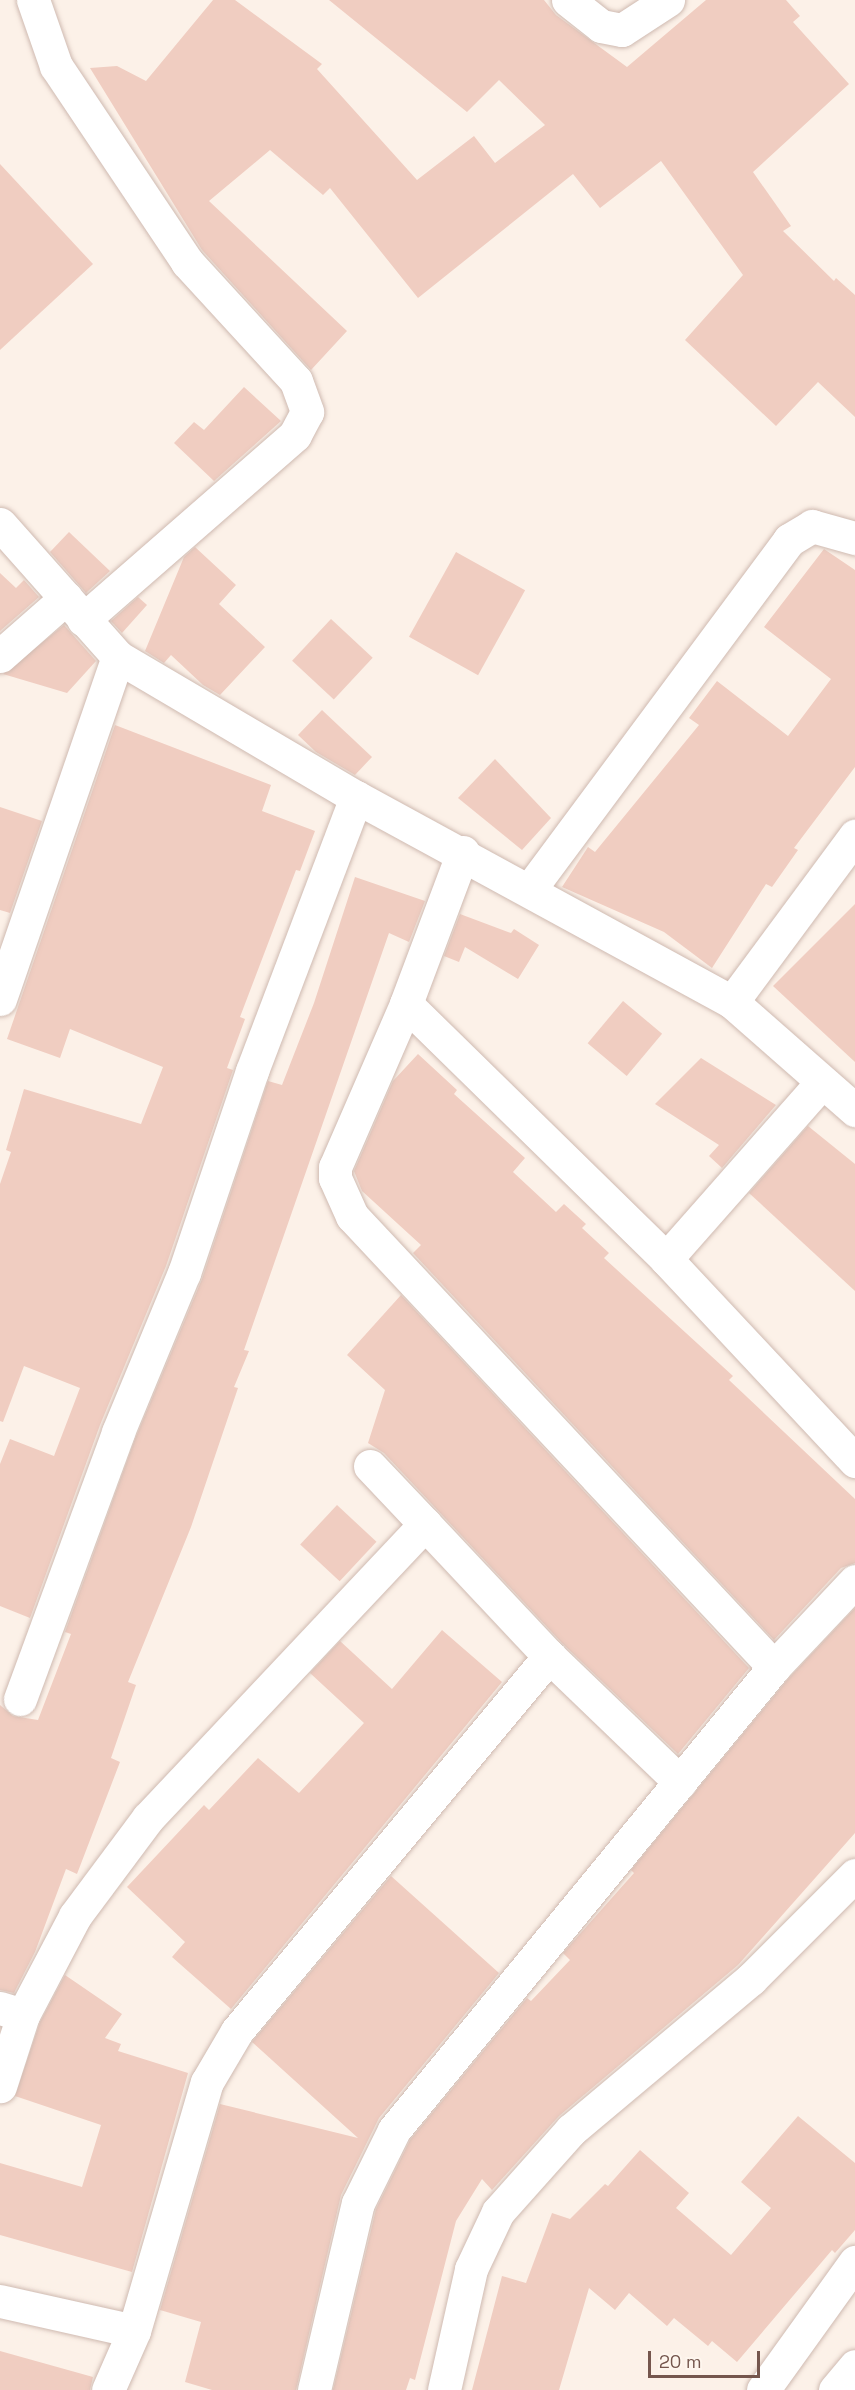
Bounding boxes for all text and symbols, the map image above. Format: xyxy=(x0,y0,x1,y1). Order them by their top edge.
scale bar xyxy=(651,2339,764,2377)
text: 20 m xyxy=(659,2350,702,2373)

